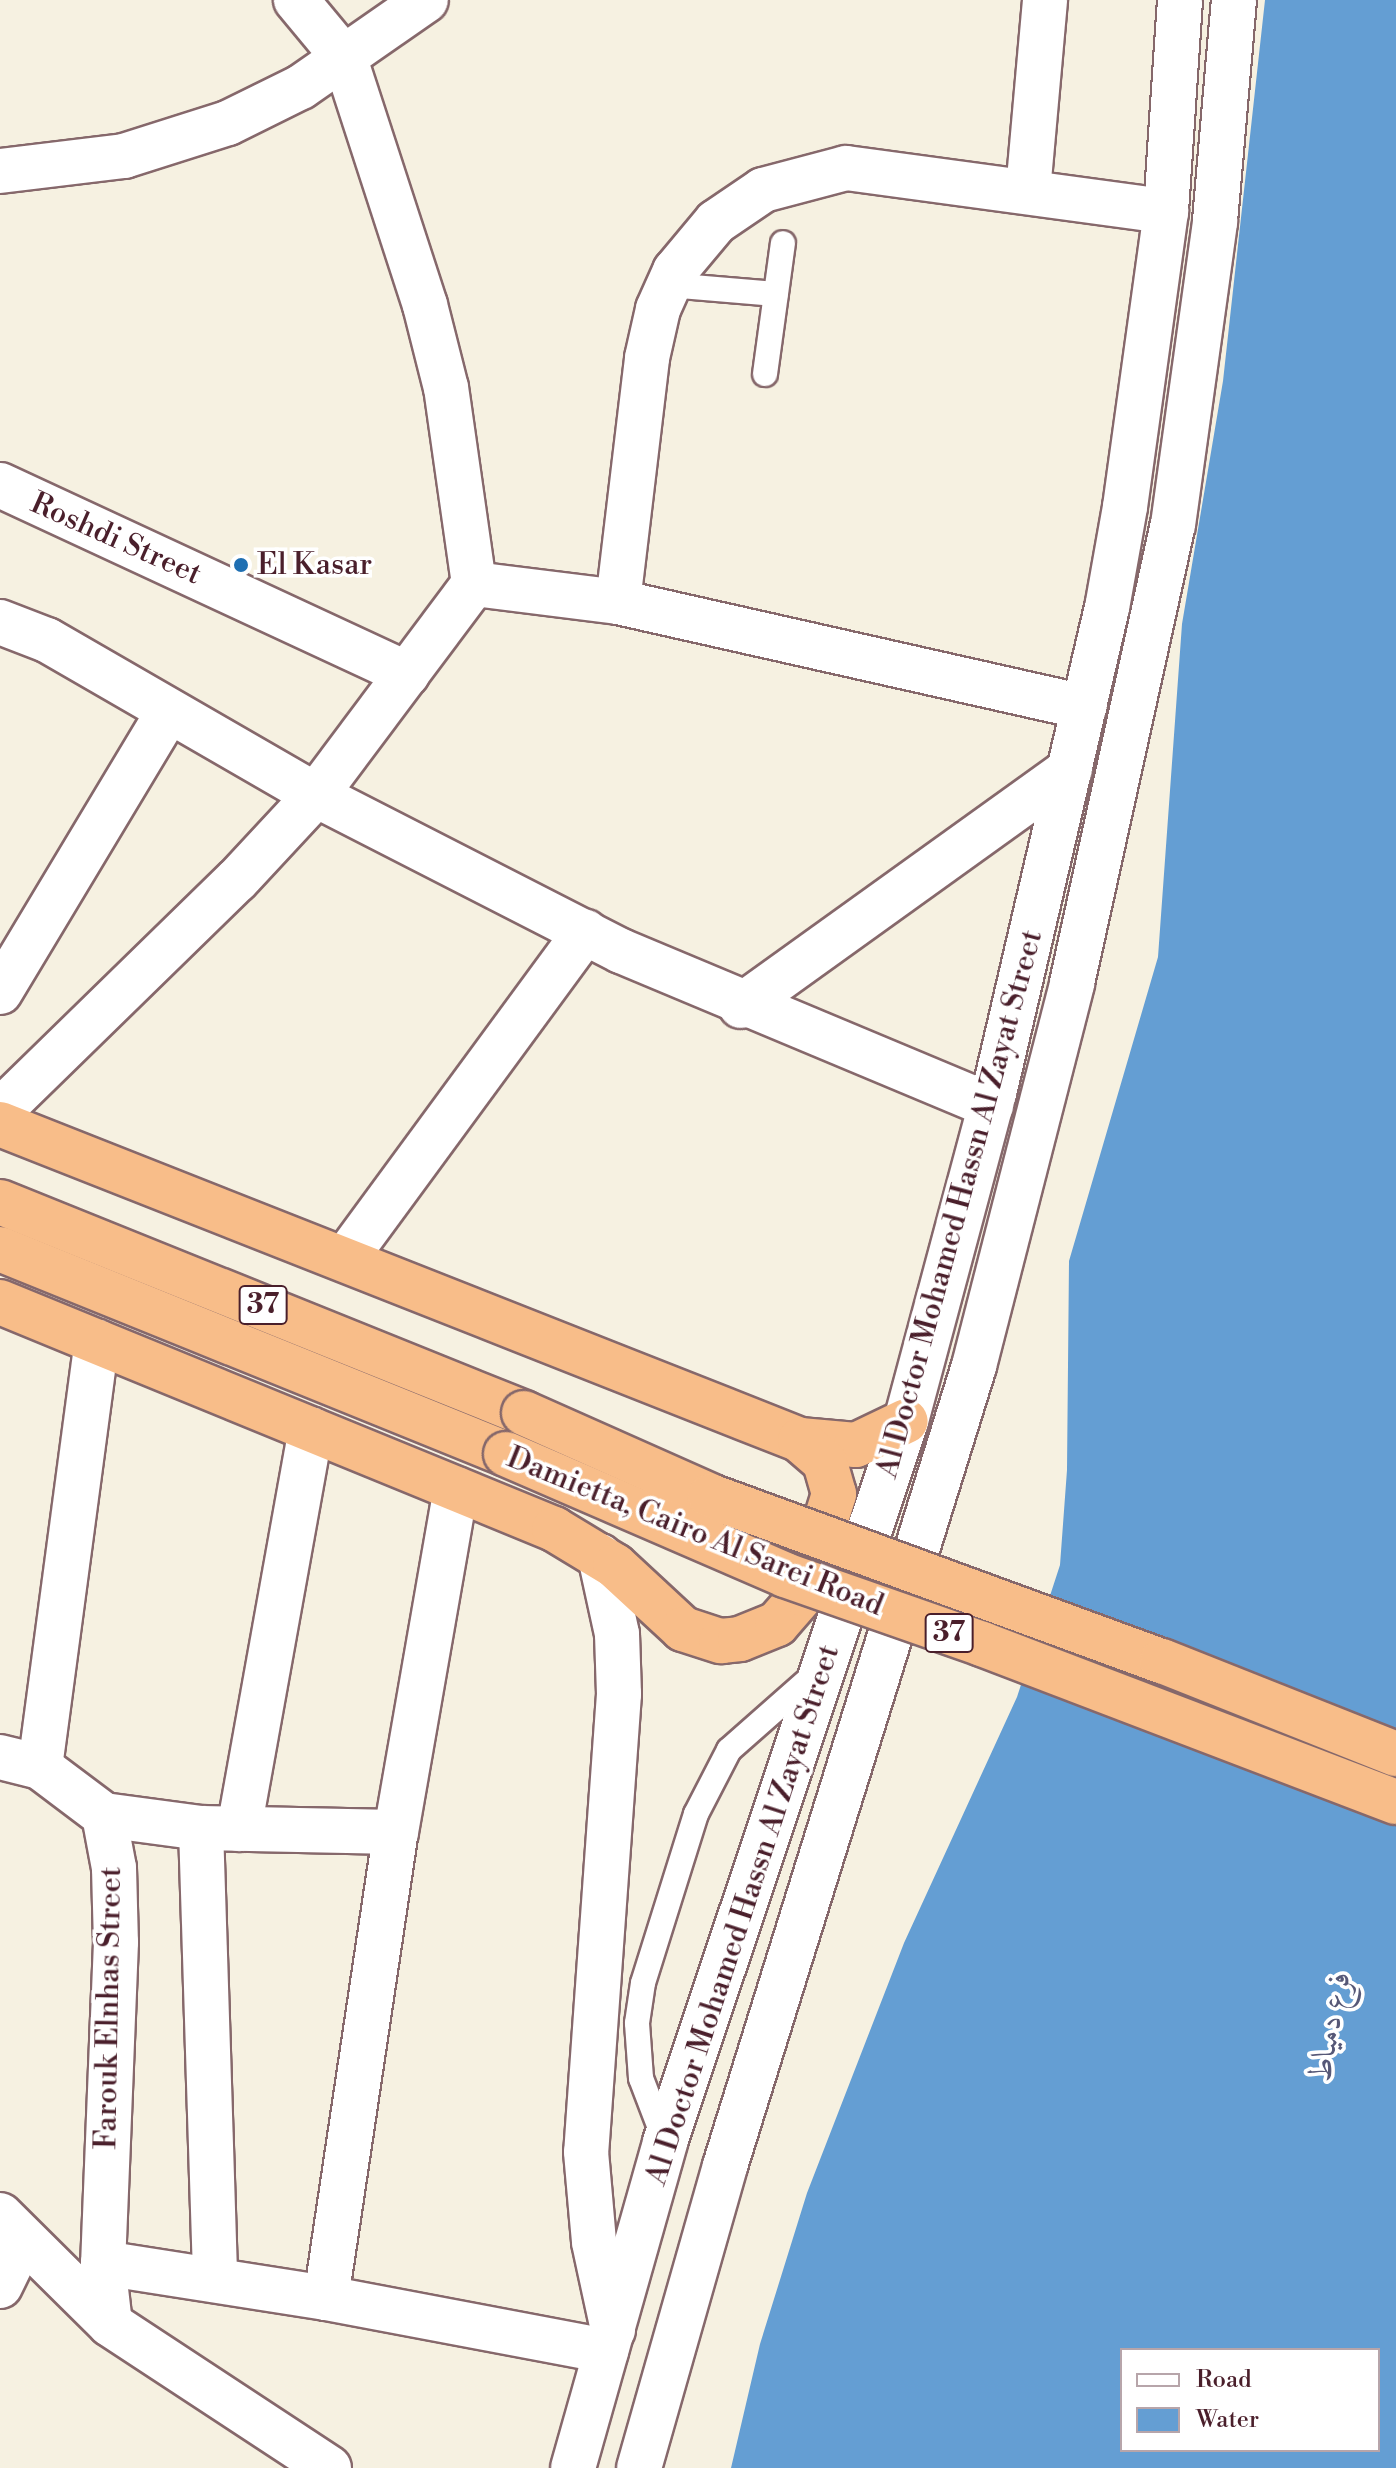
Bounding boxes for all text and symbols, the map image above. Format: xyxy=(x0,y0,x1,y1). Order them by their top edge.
street label: Roshdi Street xyxy=(25,485,207,593)
place label: El Kasar xyxy=(257,547,372,583)
marker: El Kasar xyxy=(232,556,250,574)
street label: Al Doctor Mohamed Hassn Al Zayat Street xyxy=(869,926,1051,1482)
road number: 37 xyxy=(237,1281,289,1329)
street label: Damietta, Cairo Al Sarei Road xyxy=(502,1440,888,1624)
road number: 37 xyxy=(923,1609,975,1657)
street label: Al Doctor Mohamed Hassn Al Zayat Street xyxy=(638,1640,848,2190)
street label: Farouk Elnhas Street xyxy=(89,1866,129,2150)
water label: فرع دمياط xyxy=(1301,1968,1359,2084)
legend xyxy=(1120,2348,1380,2452)
text: Road xyxy=(1196,2365,1252,2395)
text: Water xyxy=(1196,2405,1259,2435)

